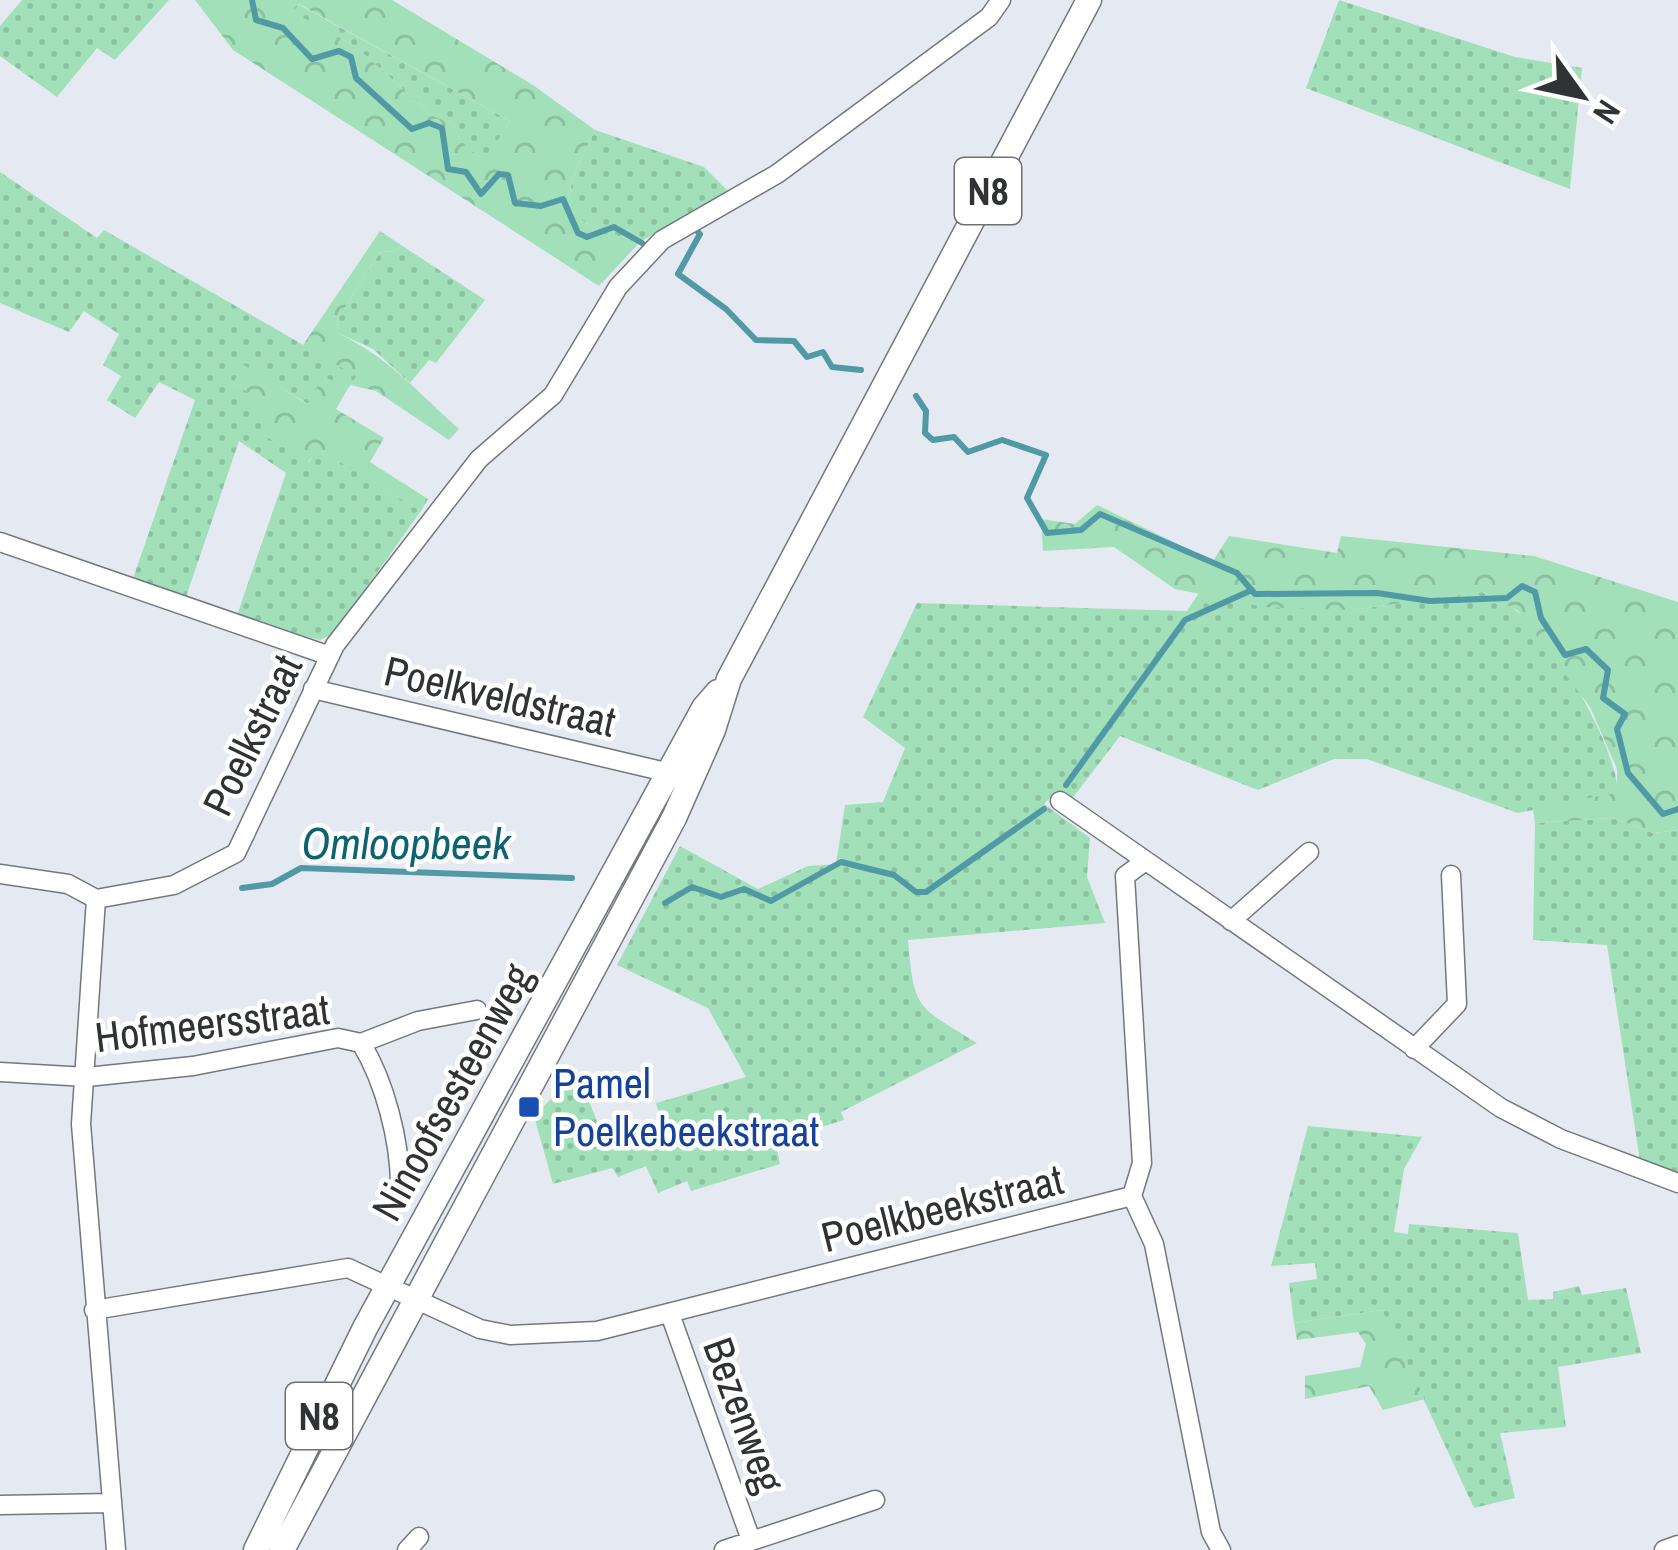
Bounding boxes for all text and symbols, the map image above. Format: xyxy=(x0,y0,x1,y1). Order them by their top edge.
north arrow xyxy=(1522,36,1642,156)
text: N xyxy=(1583,92,1631,133)
road number: N8 xyxy=(955,158,1021,224)
street label: Poelkveldstraat xyxy=(379,642,621,750)
street label: Poelkstraat xyxy=(189,645,315,825)
water label: Omloopbeek xyxy=(301,812,512,873)
street label: Ninoofsesteenweg xyxy=(358,954,546,1230)
street label: Hofmeersstraat xyxy=(92,981,332,1065)
place label: Pamel Poelkebeekstraat xyxy=(553,1055,819,1159)
marker: Pamel Poelkebeekstraat xyxy=(516,1094,542,1120)
street label: Poelkbeekstraat xyxy=(815,1151,1069,1265)
street label: Bezenweg xyxy=(690,1330,798,1500)
road number: N8 xyxy=(286,1383,352,1449)

